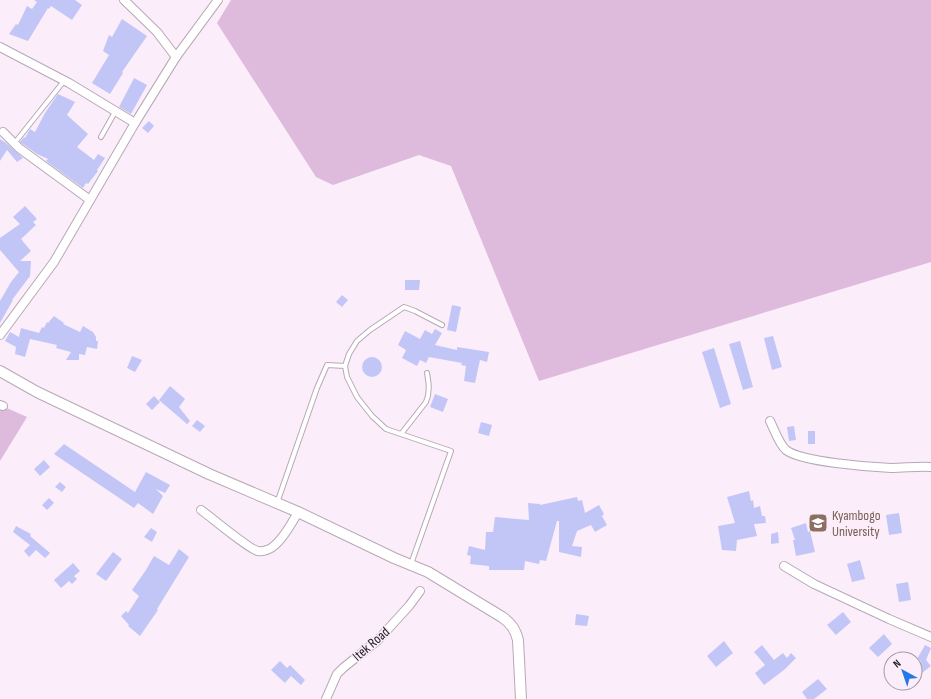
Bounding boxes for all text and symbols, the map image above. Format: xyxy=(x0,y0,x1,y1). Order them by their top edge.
place label: Kyambogo University xyxy=(832,507,881,540)
school or university icon: Kyambogo University xyxy=(807,512,829,534)
street label: Itek Road xyxy=(349,623,393,665)
north arrow xyxy=(883,651,923,691)
text: N xyxy=(890,657,903,671)

